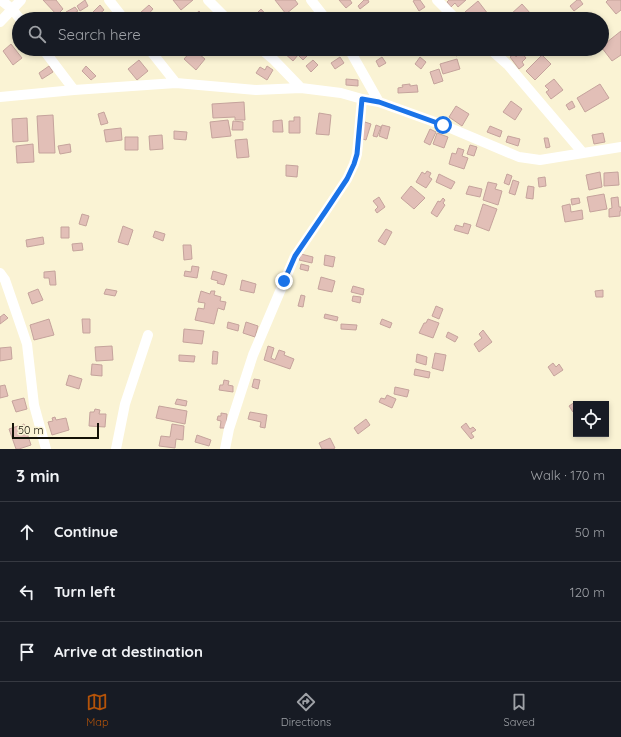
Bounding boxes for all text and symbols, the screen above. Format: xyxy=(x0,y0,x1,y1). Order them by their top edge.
search box xyxy=(12,12,609,56)
icon: search xyxy=(26,23,48,45)
text: Search here xyxy=(58,25,141,44)
route start xyxy=(434,116,452,134)
route end xyxy=(275,272,293,290)
map controls xyxy=(573,401,609,437)
button: locate xyxy=(573,401,609,437)
scale bar xyxy=(12,421,99,440)
text: 50 m xyxy=(18,423,44,437)
text: 3 min xyxy=(16,465,60,486)
text: Walk · 170 m xyxy=(530,467,605,483)
icon: ahead xyxy=(16,521,38,543)
text: Continue xyxy=(54,522,118,541)
text: 50 m xyxy=(575,524,605,540)
icon: left xyxy=(16,581,38,603)
text: Turn left xyxy=(54,582,116,601)
text: 120 m xyxy=(570,584,605,600)
icon: arrive xyxy=(16,641,38,663)
text: Arrive at destination xyxy=(54,642,203,661)
tab: Map xyxy=(86,691,109,729)
tab: Directions xyxy=(281,691,331,729)
tab: Saved xyxy=(503,691,535,729)

